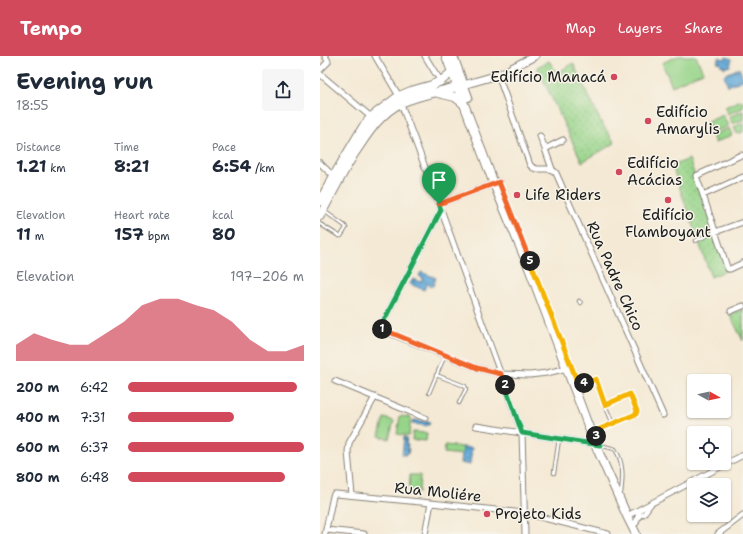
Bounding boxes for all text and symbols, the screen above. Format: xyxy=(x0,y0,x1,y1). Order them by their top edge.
text: Tempo xyxy=(20,16,82,41)
text: Map xyxy=(566,19,596,37)
text: Layers xyxy=(618,19,662,37)
text: Share xyxy=(684,19,723,37)
text: Evening run xyxy=(16,67,153,96)
place label: Edifício Manacá xyxy=(490,67,607,87)
button: share xyxy=(262,69,304,111)
marker: Edifício Manacá xyxy=(609,72,619,82)
text: 18:55 xyxy=(16,97,49,114)
place label: Edifício Amarylis xyxy=(656,102,720,139)
marker: Edifício Amarylis xyxy=(643,116,653,126)
text: Distance xyxy=(16,140,61,155)
text: Time xyxy=(114,140,139,155)
text: Pace xyxy=(212,140,236,155)
place label: Edifício Acácias xyxy=(627,153,682,190)
text: 1.21 xyxy=(16,155,47,177)
text: 8:21 xyxy=(114,155,149,177)
text: 6:54 xyxy=(212,155,251,177)
text: km xyxy=(47,161,66,176)
text: /km xyxy=(251,161,275,176)
pin xyxy=(422,163,456,204)
marker: Edifício Acácias xyxy=(614,167,624,177)
icon: arrive xyxy=(428,169,450,191)
place label: Life Riders xyxy=(525,185,601,205)
marker: Life Riders xyxy=(512,190,522,200)
marker: Edifício Flamboyant xyxy=(663,195,673,205)
place label: Edifício Flamboyant xyxy=(625,205,711,242)
text: Elevation xyxy=(16,208,65,223)
text: Heart rate xyxy=(114,208,170,223)
text: kcal xyxy=(212,208,233,223)
street label: Rua Padre Chico xyxy=(582,218,648,334)
text: 11 xyxy=(16,223,31,245)
text: 157 xyxy=(114,223,144,245)
text: 80 xyxy=(212,223,236,245)
text: m xyxy=(31,229,44,244)
text: bpm xyxy=(144,229,170,244)
pin: 5 xyxy=(520,251,540,271)
text: 5 xyxy=(527,253,533,268)
text: Elevation xyxy=(16,268,74,285)
text: 197–206 m xyxy=(230,268,304,285)
pin: 1 xyxy=(372,319,392,339)
text: 1 xyxy=(379,321,385,336)
pin: 4 xyxy=(574,373,594,393)
north arrow xyxy=(687,374,731,418)
map controls xyxy=(687,374,731,522)
pin: 2 xyxy=(495,375,515,395)
text: 4 xyxy=(580,375,588,390)
text: 2 xyxy=(501,377,509,392)
text: 200 m xyxy=(16,379,59,396)
text: 6:42 xyxy=(80,379,109,396)
text: 400 m xyxy=(16,409,60,426)
text: 7:31 xyxy=(80,409,105,426)
pin: 3 xyxy=(586,426,606,446)
button: locate xyxy=(687,426,731,470)
text: 3 xyxy=(592,428,600,443)
text: 600 m xyxy=(16,439,60,456)
text: 6:37 xyxy=(80,439,109,456)
text: 800 m xyxy=(16,469,60,486)
text: 6:48 xyxy=(80,469,109,486)
street label: Rua Moliére xyxy=(393,477,483,507)
button: layers xyxy=(687,478,731,522)
place label: Projeto Kids xyxy=(495,504,582,524)
marker: Projeto Kids xyxy=(482,509,492,519)

